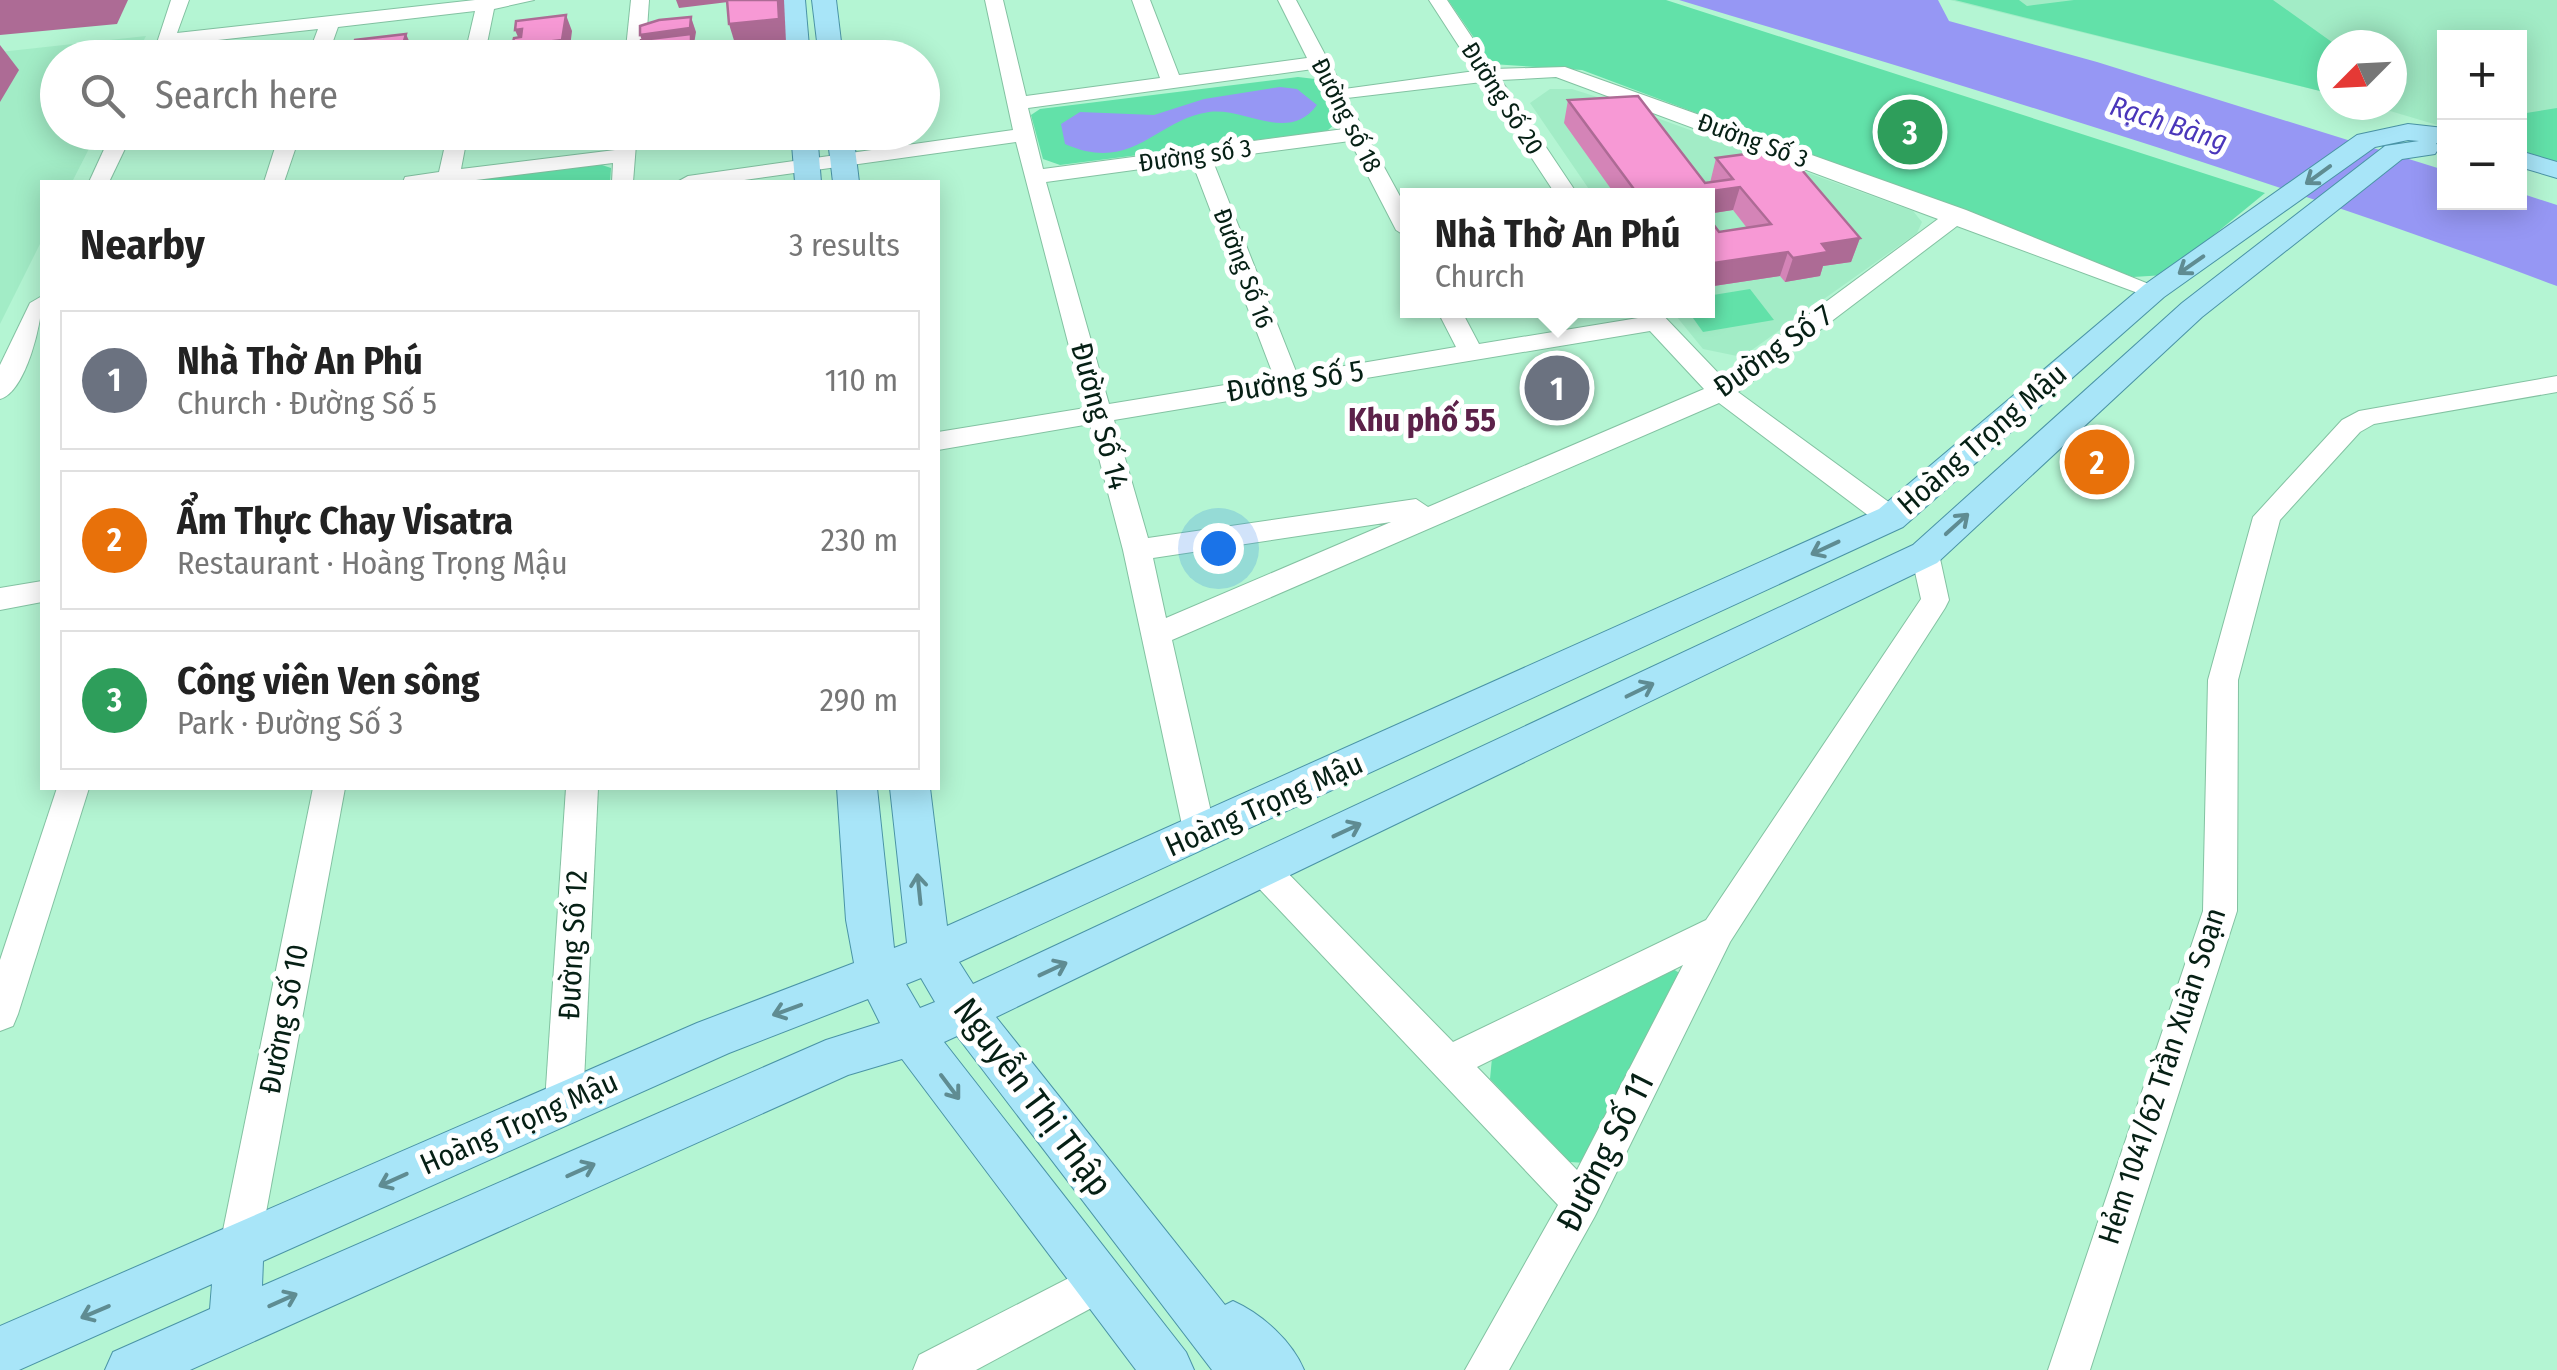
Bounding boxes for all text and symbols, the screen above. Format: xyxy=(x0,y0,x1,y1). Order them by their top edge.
north arrow xyxy=(2317,30,2407,120)
map controls xyxy=(2437,30,2527,210)
button: + xyxy=(2437,30,2527,120)
street label: Đường Số 20 xyxy=(1455,37,1550,160)
search box xyxy=(40,40,940,150)
street label: Đường số 18 xyxy=(1304,53,1388,178)
icon: search xyxy=(75,68,130,123)
text: Search here xyxy=(155,72,338,118)
water label: Rạch Bàng xyxy=(2106,89,2232,158)
pin: 3 xyxy=(1878,94,1942,170)
street label: Đường Số 3 xyxy=(1693,107,1812,175)
button: − xyxy=(2437,120,2527,210)
street label: Đường số 3 xyxy=(1137,133,1253,179)
one-way arrow xyxy=(2305,164,2332,185)
popup xyxy=(1400,188,1715,318)
street label: Đường Số 16 xyxy=(1206,204,1280,333)
text: Nhà Thờ An Phú xyxy=(1435,211,1680,257)
text: Nearby xyxy=(80,220,205,270)
text: 3 results xyxy=(789,226,900,264)
one-way arrow xyxy=(2177,254,2205,275)
text: Church xyxy=(1435,257,1525,295)
street label: Đường Số 7 xyxy=(1707,297,1839,405)
text: Nhà Thờ An Phú xyxy=(177,338,423,384)
street label: Đường Số 14 xyxy=(1063,338,1137,494)
pin: 1 xyxy=(1524,350,1590,426)
street label: Đường Số 5 xyxy=(1224,352,1366,410)
street label: Hoàng Trọng Mậu xyxy=(1890,356,2074,522)
text: 1 xyxy=(108,361,121,399)
text: 110 m xyxy=(825,361,898,399)
text: Church · Đường Số 5 xyxy=(177,384,437,422)
district label: Khu phố 55 xyxy=(1348,399,1496,439)
pin: 2 xyxy=(2064,424,2130,500)
text: Ẩm Thực Chay Visatra xyxy=(177,498,513,544)
one-way arrow xyxy=(1944,513,1969,536)
text: 2 xyxy=(107,521,122,559)
text: 230 m xyxy=(821,521,898,559)
your location xyxy=(1193,523,1244,574)
one-way arrow xyxy=(1811,540,1841,559)
text: Restaurant · Hoàng Trọng Mậu xyxy=(177,544,568,582)
text: Công viên Ven sông xyxy=(177,658,480,704)
one-way arrow xyxy=(1624,680,1654,699)
text: 3 xyxy=(107,681,122,719)
text: 290 m xyxy=(820,681,898,719)
text: Park · Đường Số 3 xyxy=(177,704,403,742)
street label: Hoàng Trọng Mậu xyxy=(1160,745,1368,865)
one-way arrow xyxy=(1331,820,1361,839)
street label: Đường Số 12 xyxy=(551,869,595,1021)
one-way arrow xyxy=(910,873,929,905)
street label: Hẻm 1041/62 Trần Xuân Soạn xyxy=(2091,903,2233,1249)
street label: Đường Số 10 xyxy=(252,941,316,1097)
one-way arrow xyxy=(1037,959,1067,977)
street label: Nguyễn Thị Thập xyxy=(945,990,1121,1204)
one-way arrow xyxy=(773,1002,804,1020)
street label: Hoàng Trọng Mậu xyxy=(415,1063,623,1183)
street label: Đường Số 11 xyxy=(1547,1066,1663,1238)
one-way arrow xyxy=(939,1073,961,1099)
one-way arrow xyxy=(565,1160,596,1178)
one-way arrow xyxy=(378,1172,408,1191)
one-way arrow xyxy=(267,1290,298,1308)
one-way arrow xyxy=(80,1304,111,1322)

